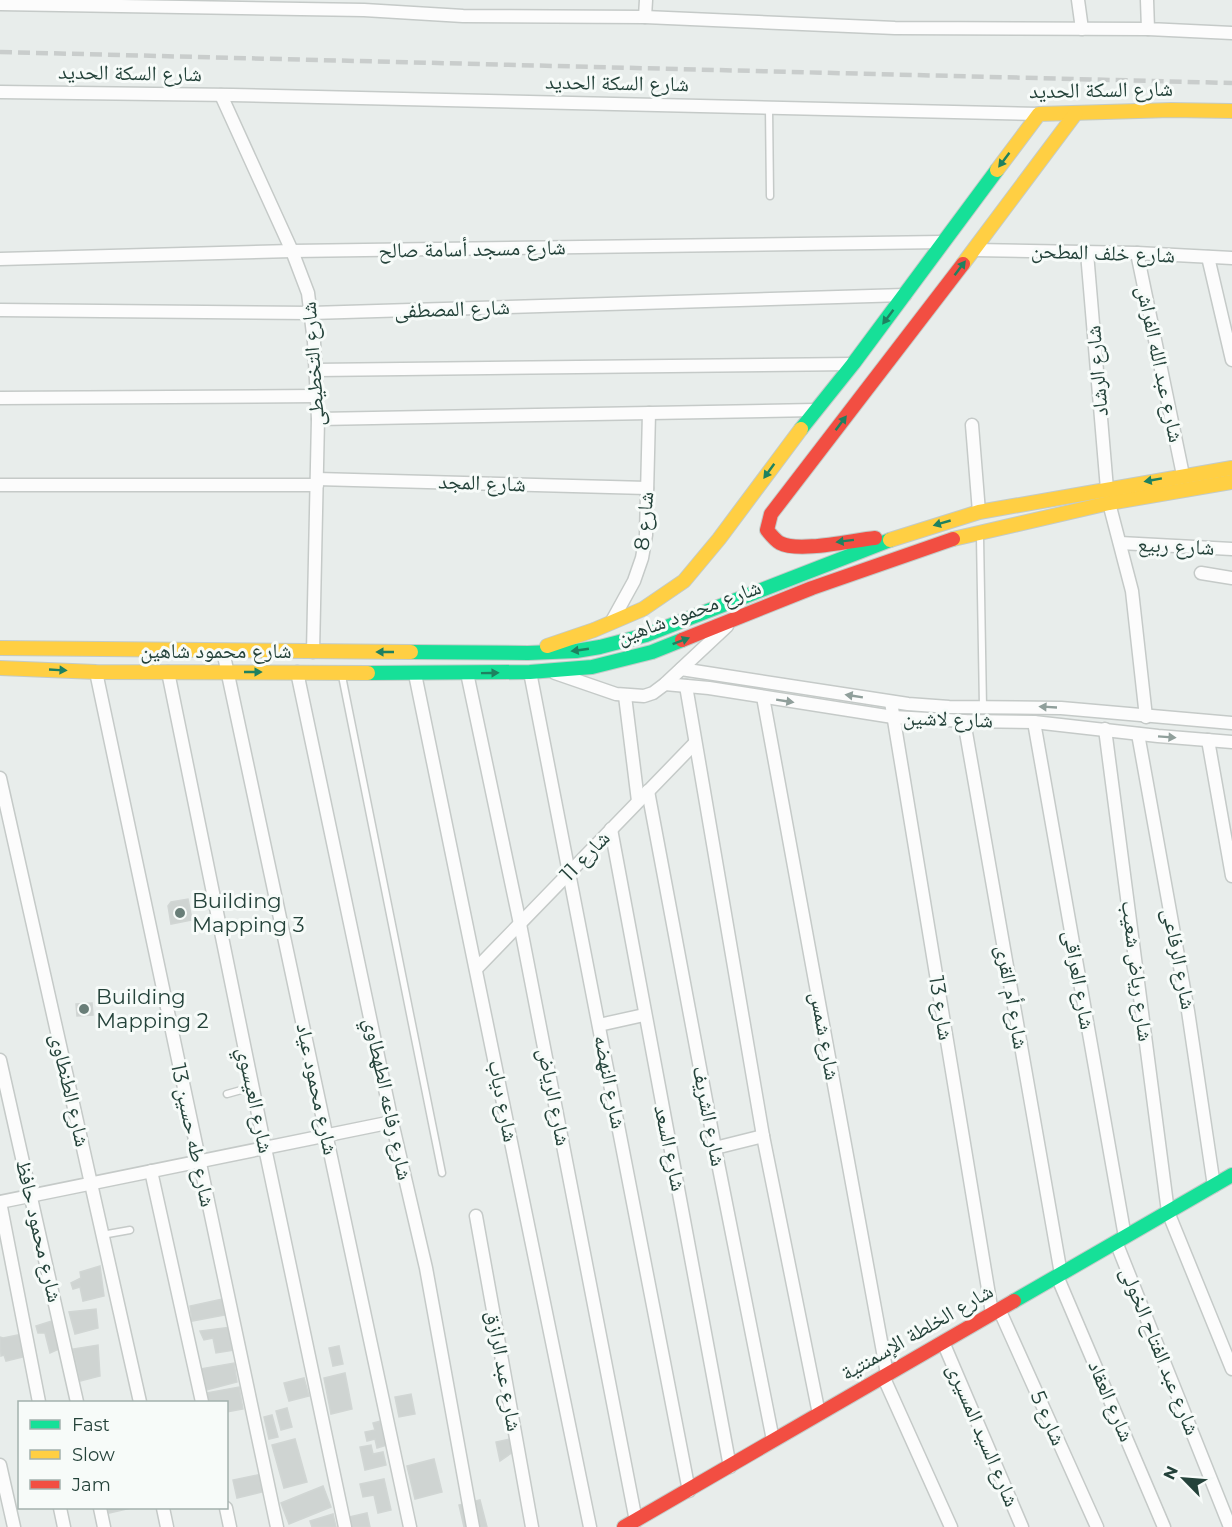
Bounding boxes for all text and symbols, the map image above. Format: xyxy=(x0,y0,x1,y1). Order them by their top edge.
street label: شارع السكة الحديد xyxy=(58,59,202,87)
street label: شارع السكة الحديد xyxy=(545,69,689,97)
street label: شارع السكة الحديد xyxy=(1029,76,1173,104)
one-way arrow xyxy=(998,152,1010,168)
street label: شارع مسجد أسامة صالح xyxy=(378,234,566,264)
street label: شارع خلف المطحن xyxy=(1030,237,1176,269)
one-way arrow xyxy=(953,261,965,276)
street label: شارع عبد الله الفراش xyxy=(1131,283,1189,445)
street label: شارع المصطفى xyxy=(394,294,510,324)
street label: شارع التخطيطى xyxy=(296,301,330,427)
one-way arrow xyxy=(882,309,894,325)
street label: شارع الرشاد xyxy=(1080,324,1114,418)
one-way arrow xyxy=(835,416,847,431)
one-way arrow xyxy=(763,464,775,479)
street label: شارع المجد xyxy=(438,468,526,498)
one-way arrow xyxy=(1144,476,1163,485)
street label: شارع 8 xyxy=(628,491,660,551)
one-way arrow xyxy=(933,519,951,528)
street label: شارع ربيع xyxy=(1137,531,1215,561)
one-way arrow xyxy=(836,537,855,546)
street label: شارع محمود شاهين xyxy=(613,574,765,650)
one-way arrow xyxy=(672,636,690,645)
street label: شارع محمود شاهين xyxy=(140,638,292,664)
one-way arrow xyxy=(571,645,590,654)
one-way arrow xyxy=(376,647,395,657)
one-way arrow xyxy=(49,666,68,675)
one-way arrow xyxy=(244,667,263,677)
one-way arrow xyxy=(481,668,500,678)
one-way arrow xyxy=(844,691,863,700)
one-way arrow xyxy=(776,697,795,706)
one-way arrow xyxy=(1039,703,1058,712)
street label: شارع لاشين xyxy=(903,704,993,734)
one-way arrow xyxy=(1158,732,1177,742)
street label: شارع 11 xyxy=(555,825,615,887)
place label: Building Mapping 3 xyxy=(192,888,305,937)
street label: شارع رياض شعيب xyxy=(1115,899,1159,1043)
marker: Building Mapping 3 xyxy=(173,906,187,920)
street label: شارع الرفاعى xyxy=(1156,906,1202,1012)
street label: شارع العراقى xyxy=(1057,928,1101,1032)
street label: شارع أم القرى xyxy=(989,943,1034,1051)
street label: شارع 13 xyxy=(923,974,959,1042)
place label: Building Mapping 2 xyxy=(96,984,209,1033)
street label: شارع شمس xyxy=(804,990,846,1082)
marker: Building Mapping 2 xyxy=(77,1002,91,1016)
street label: شارع رفاعه الطهطاوي xyxy=(355,1015,418,1183)
street label: شارع محمود عياد xyxy=(290,1021,344,1157)
street label: شارع الطنطاوى xyxy=(44,1031,96,1149)
street label: شارع النهضه xyxy=(588,1033,632,1131)
street label: شارع العيسوي xyxy=(228,1045,279,1156)
street label: شارع الرياض xyxy=(532,1046,576,1148)
street label: شارع دياب xyxy=(482,1058,524,1144)
street label: شارع طه حسين 13 xyxy=(165,1061,221,1209)
street label: شارع الشريف xyxy=(687,1064,731,1168)
street label: شارع السعد xyxy=(648,1103,692,1193)
street label: شارع محمود حافظ xyxy=(10,1157,68,1305)
street label: شارع عبد الفتاح الخولى xyxy=(1114,1263,1206,1439)
street label: شارع الخلطة الإسمنتية xyxy=(836,1278,998,1386)
street label: شارع عبد الرازق xyxy=(481,1309,527,1433)
street label: شارع العقاد xyxy=(1082,1356,1140,1446)
street label: شارع السيد المسيرى xyxy=(941,1360,1025,1510)
street label: شارع 5 xyxy=(1024,1387,1072,1449)
legend xyxy=(18,1401,228,1509)
text: Fast xyxy=(72,1414,110,1436)
text: Slow xyxy=(72,1444,115,1466)
north arrow xyxy=(1154,1449,1214,1509)
text: N xyxy=(1160,1463,1182,1483)
text: Jam xyxy=(71,1474,111,1496)

